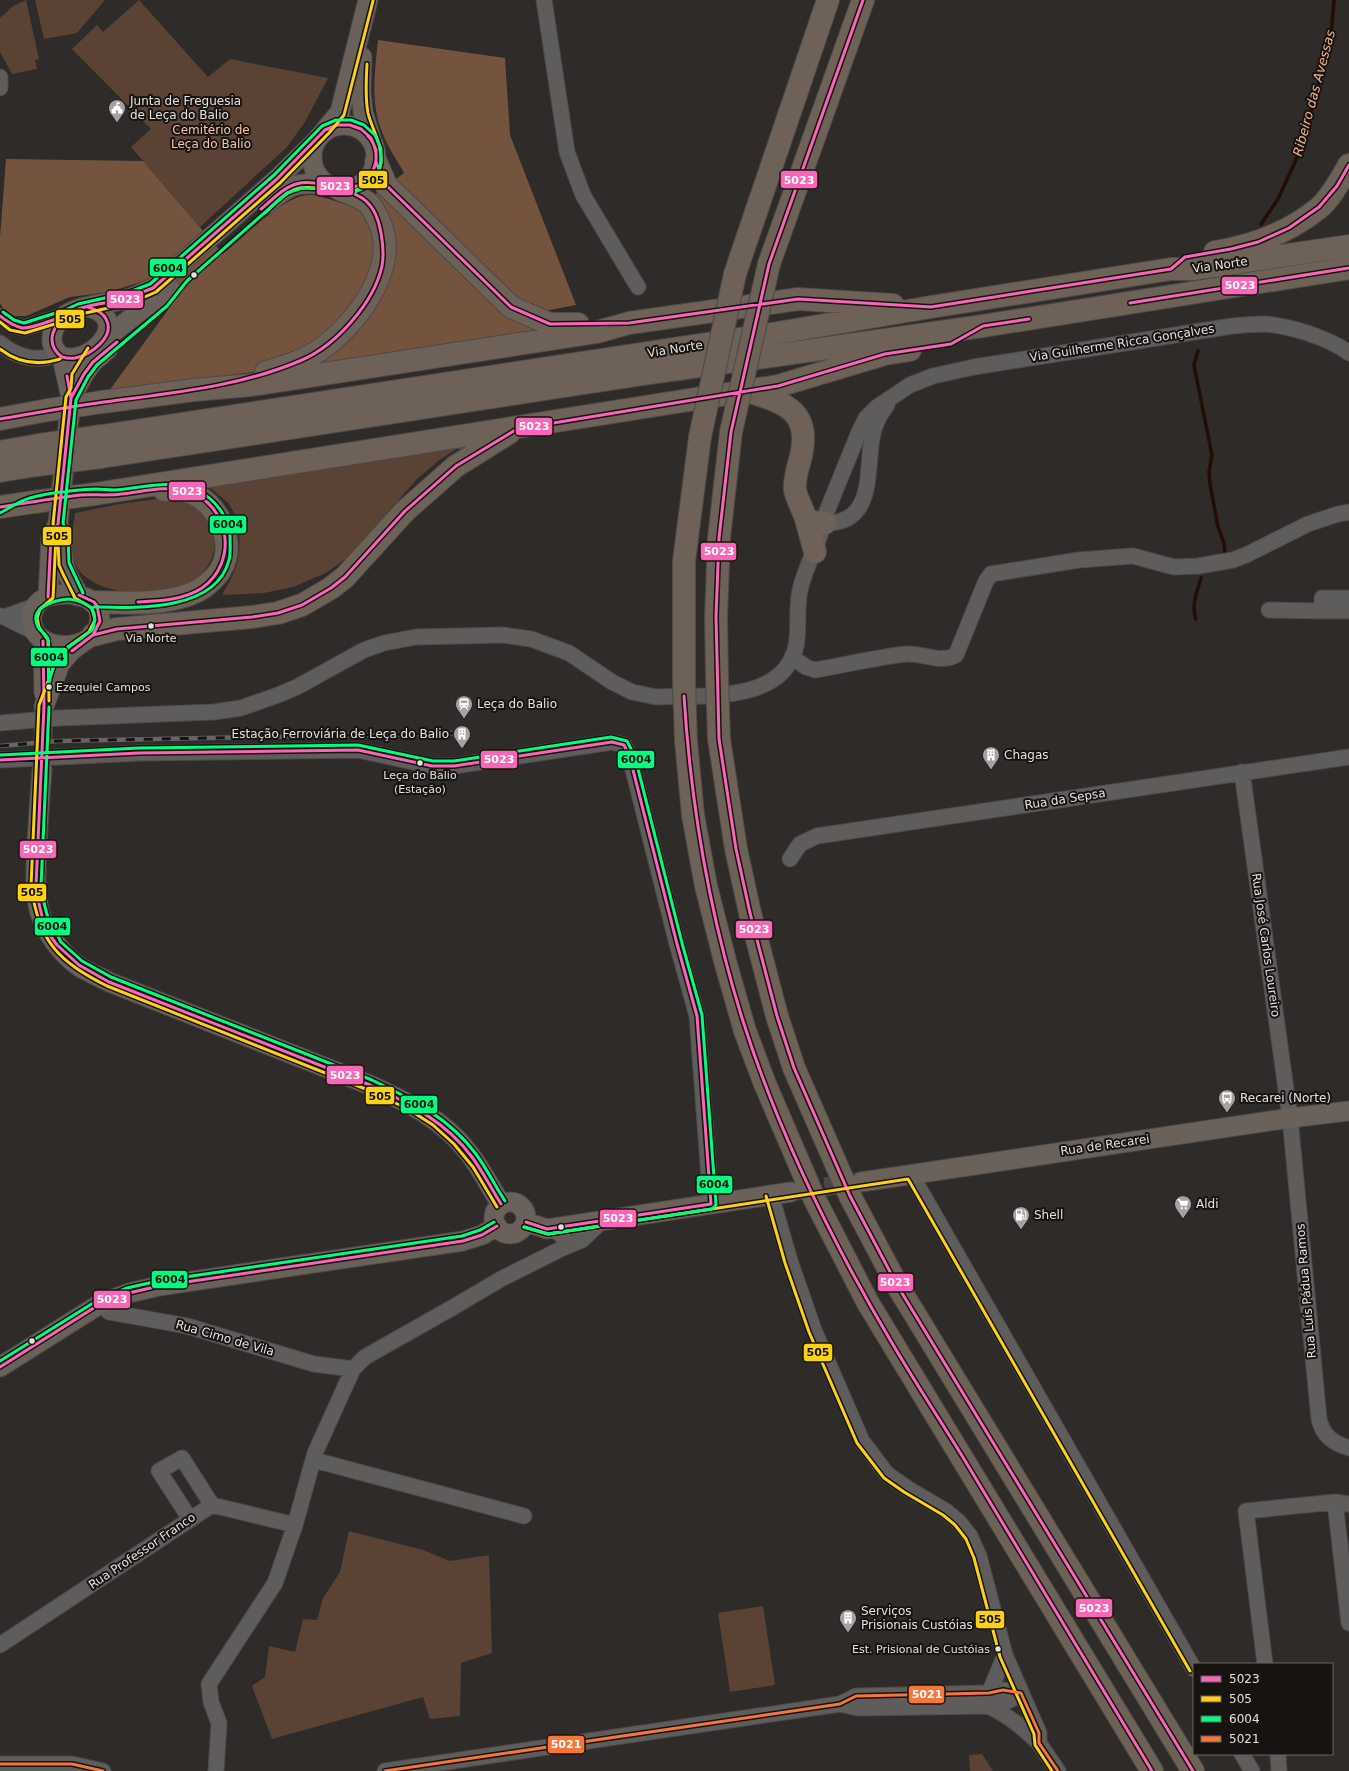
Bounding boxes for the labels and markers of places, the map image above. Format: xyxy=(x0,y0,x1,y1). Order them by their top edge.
place label: Junta de Freguesia de Leça do Balio xyxy=(129,94,241,122)
public building icon: Junta de Freguesia de Leça do Balio xyxy=(107,98,127,123)
unlabelled marker xyxy=(189,270,199,280)
marker: Via Norte xyxy=(146,621,156,631)
place label: Via Norte xyxy=(125,632,177,645)
place label: Ezequiel Campos xyxy=(56,681,151,694)
marker: Ezequiel Campos xyxy=(44,682,54,692)
station icon: Leça do Balio xyxy=(454,694,474,719)
place label: Leça do Balio xyxy=(477,697,557,711)
building icon: Estação Ferroviária de Leça do Balio xyxy=(452,724,472,749)
place label: Estação Ferroviária de Leça do Balio xyxy=(232,727,449,741)
building icon: Chagas xyxy=(981,745,1001,770)
place label: Chagas xyxy=(1004,748,1049,762)
marker: Leça do Balio (Estação) xyxy=(415,758,425,768)
place label: Leça do Balio (Estação) xyxy=(383,769,457,796)
bus stop icon: Recarei (Norte) xyxy=(1217,1088,1237,1113)
place label: Recarei (Norte) xyxy=(1240,1091,1331,1105)
supermarket icon: Aldi xyxy=(1173,1194,1193,1219)
place label: Aldi xyxy=(1196,1197,1219,1211)
fuel station icon: Shell xyxy=(1011,1205,1031,1230)
place label: Shell xyxy=(1034,1208,1063,1222)
unlabelled marker xyxy=(556,1222,566,1232)
unlabelled marker xyxy=(27,1336,37,1346)
place label: Serviços Prisionais Custóias xyxy=(861,1604,973,1632)
building icon: Serviços Prisionais Custóias xyxy=(838,1608,858,1633)
place label: Est. Prisional de Custóias xyxy=(852,1643,990,1656)
marker: Est. Prisional de Custóias xyxy=(993,1644,1003,1654)

